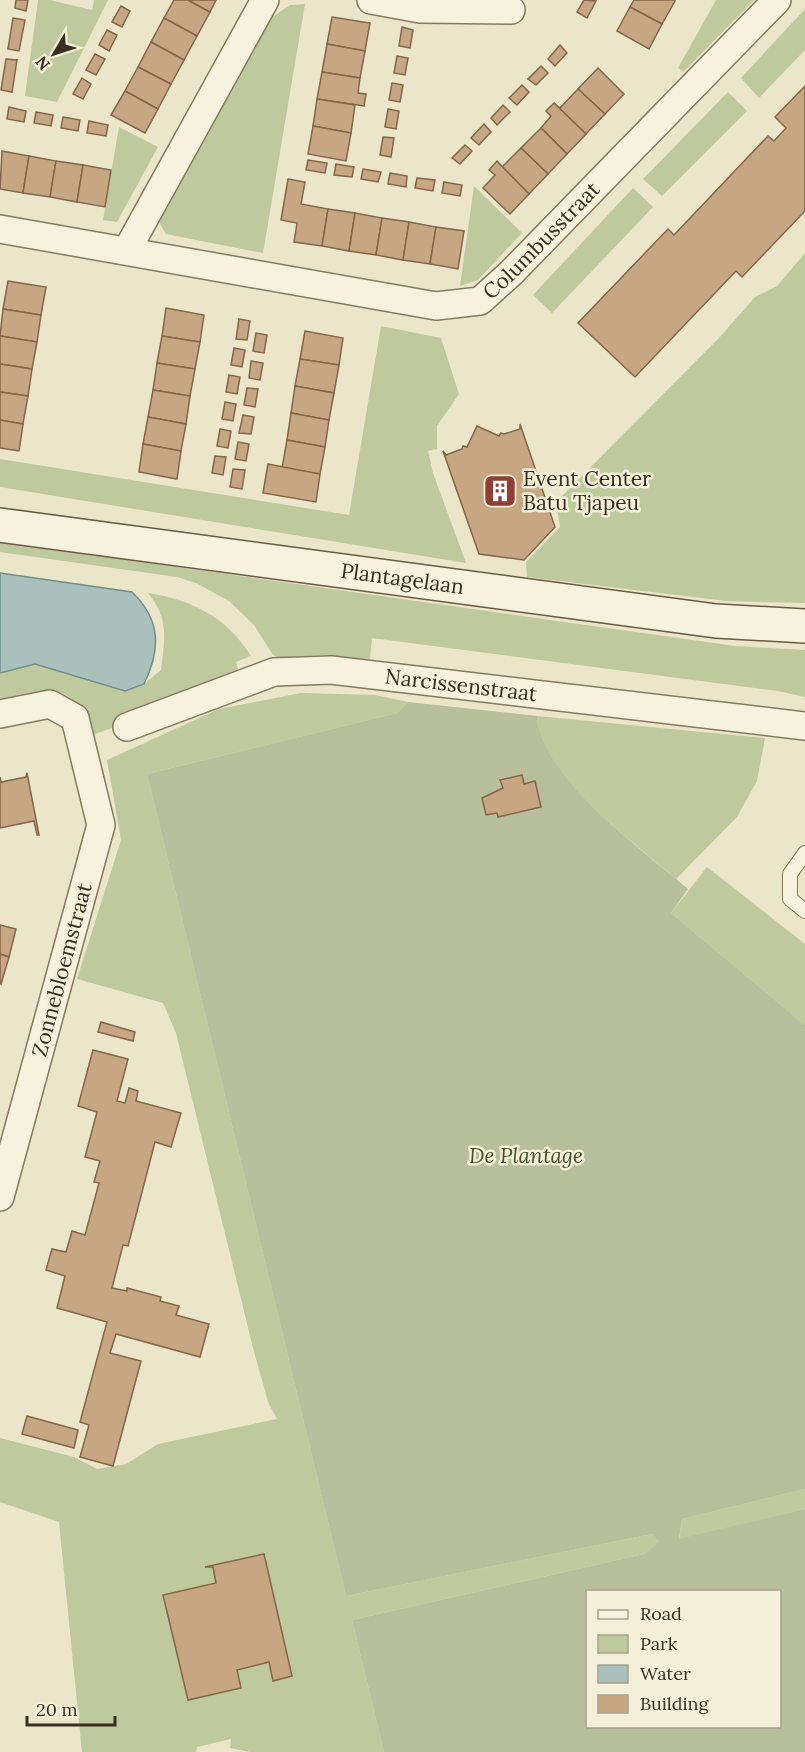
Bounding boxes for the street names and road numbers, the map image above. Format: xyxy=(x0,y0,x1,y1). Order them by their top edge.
street label: Columbusstraat xyxy=(477,175,606,305)
street label: Plantagelaan xyxy=(339,557,466,600)
street label: Narcissenstraat xyxy=(384,662,540,707)
street label: Zonnebloemstraat xyxy=(25,879,98,1060)

